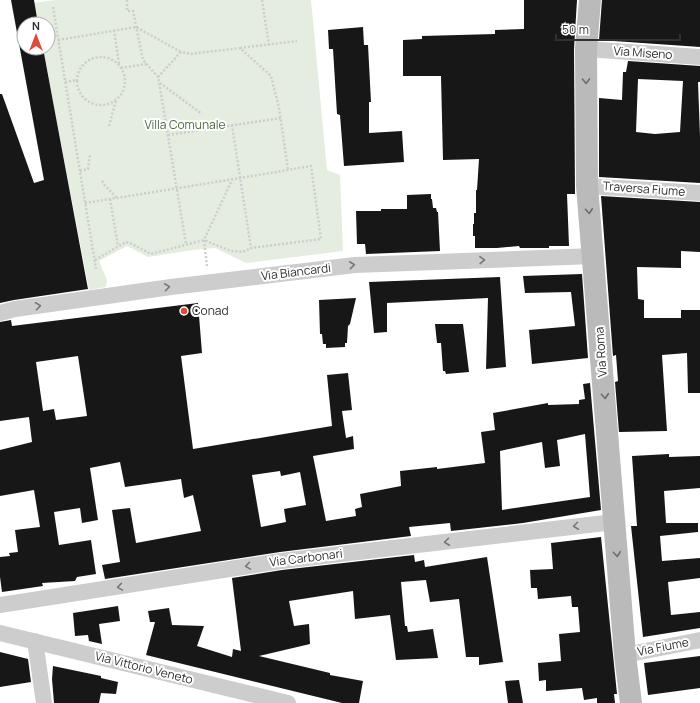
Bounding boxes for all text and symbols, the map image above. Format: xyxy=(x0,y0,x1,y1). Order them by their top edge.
north arrow xyxy=(16,16,56,56)
scale bar xyxy=(556,16,680,42)
text: N xyxy=(32,18,40,33)
text: 50 m xyxy=(562,21,589,38)
street label: Via Miseno xyxy=(613,42,673,63)
one-way arrow xyxy=(582,78,590,84)
park label: Villa Comunale xyxy=(144,116,226,133)
street label: Traversa Fiume xyxy=(602,177,686,200)
one-way arrow xyxy=(585,208,594,214)
one-way arrow xyxy=(479,256,485,264)
street label: Via Biancardi xyxy=(260,259,332,284)
one-way arrow xyxy=(349,261,355,270)
one-way arrow xyxy=(164,283,170,292)
one-way arrow xyxy=(35,302,41,311)
place label: Conad xyxy=(192,302,229,319)
marker: Conad xyxy=(179,306,189,316)
street label: Via Roma xyxy=(590,326,611,378)
one-way arrow xyxy=(600,393,609,399)
one-way arrow xyxy=(573,522,579,531)
one-way arrow xyxy=(443,537,450,546)
street label: Via Carbonari xyxy=(268,545,343,570)
one-way arrow xyxy=(612,551,621,557)
one-way arrow xyxy=(245,561,251,570)
one-way arrow xyxy=(117,582,123,590)
street label: Via Fiume xyxy=(636,633,690,660)
street label: Via Vittorio Veneto xyxy=(93,647,195,688)

